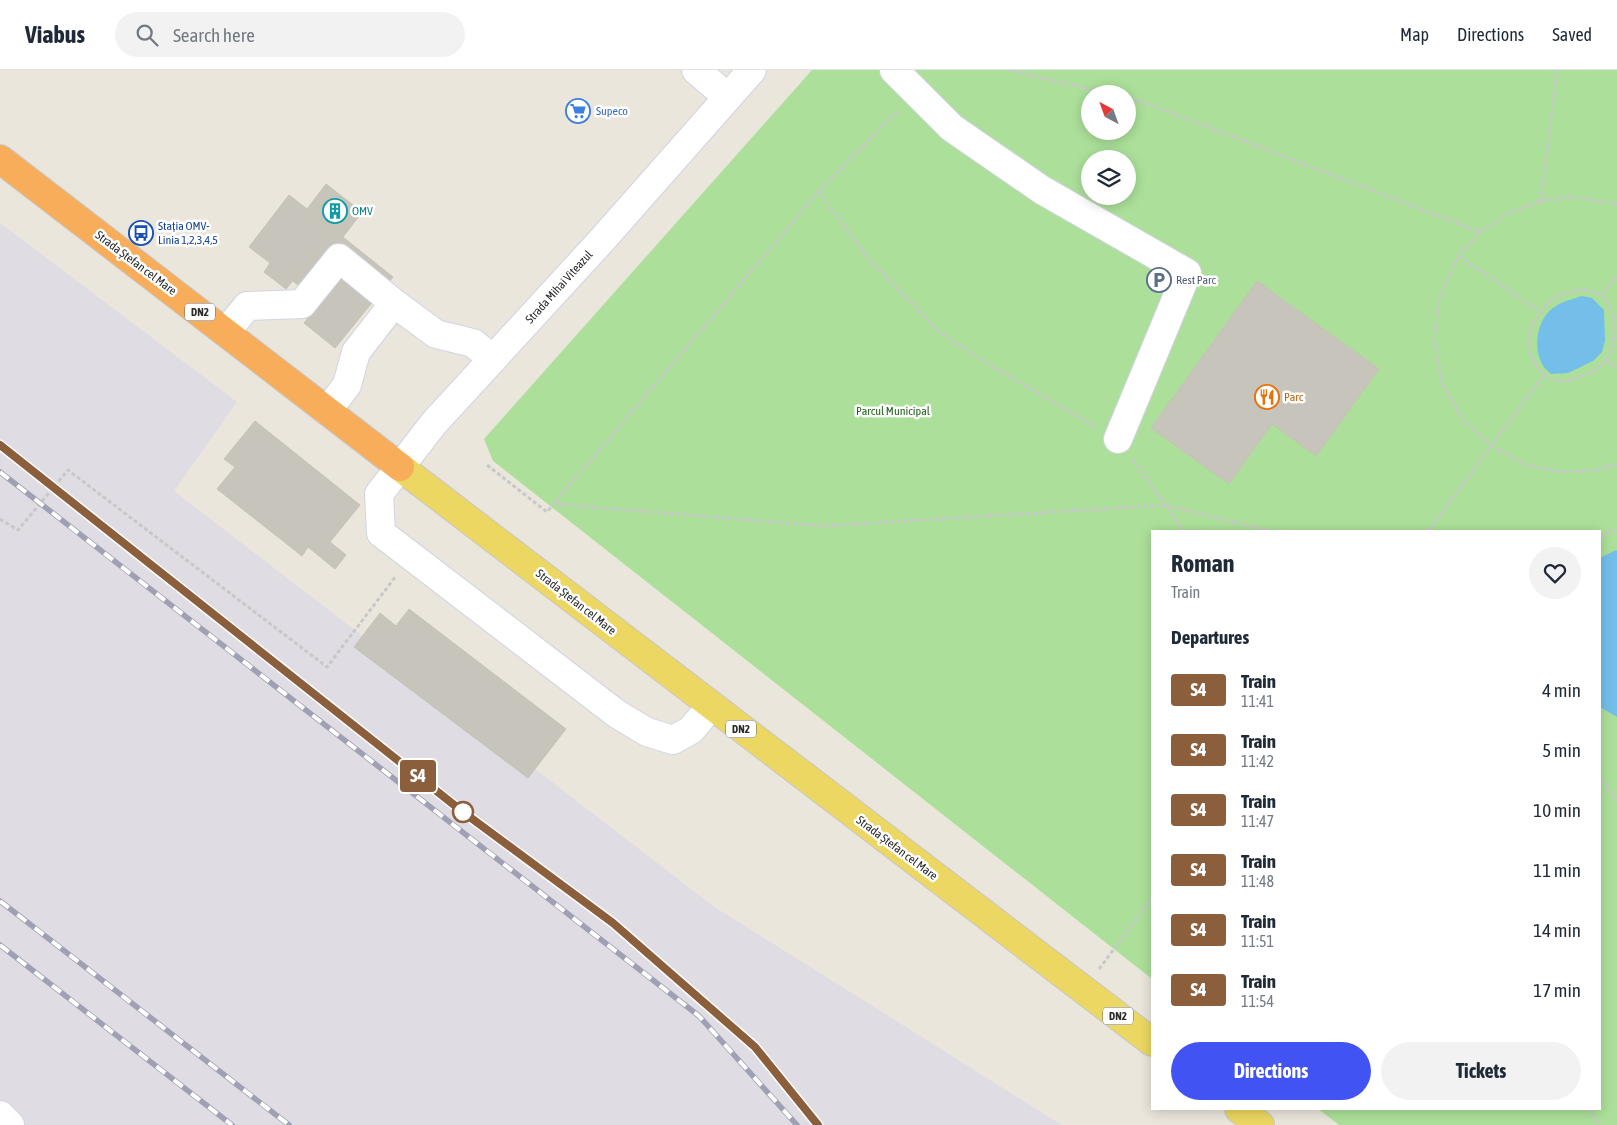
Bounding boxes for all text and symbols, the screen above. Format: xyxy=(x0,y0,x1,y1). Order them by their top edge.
search box xyxy=(115,12,465,57)
text: Viabus xyxy=(25,21,85,48)
icon: search xyxy=(133,21,161,49)
text: Search here xyxy=(173,24,255,46)
text: Map xyxy=(1400,24,1429,45)
text: Directions xyxy=(1457,24,1524,45)
text: Saved xyxy=(1552,24,1592,45)
north arrow xyxy=(1081,85,1136,140)
map controls xyxy=(1081,85,1136,205)
supermarket icon: Supeco xyxy=(565,98,591,124)
place label: Supeco xyxy=(596,104,628,118)
button: layers xyxy=(1081,150,1136,205)
building icon: OMV xyxy=(322,198,348,224)
place label: OMV xyxy=(352,204,373,218)
place label: Stația OMV- Linia 1,2,3,4,5 xyxy=(158,219,218,247)
bus stop icon: Stația OMV- Linia 1,2,3,4,5 xyxy=(128,220,154,246)
street label: Strada Ștefan cel Mare xyxy=(93,228,179,298)
street label: Strada Mihai Viteazul xyxy=(523,247,596,326)
parking icon: Rest Parc xyxy=(1146,267,1172,293)
place label: Rest Parc xyxy=(1176,273,1217,287)
road number: DN2 xyxy=(185,303,215,320)
restaurant icon: Parc xyxy=(1254,384,1280,410)
place label: Parc xyxy=(1284,390,1304,404)
park label: Parcul Municipal xyxy=(856,404,931,418)
button: heart xyxy=(1529,547,1581,599)
text: Roman xyxy=(1171,550,1234,577)
street label: Strada Ștefan cel Mare xyxy=(533,566,619,638)
text: Train xyxy=(1171,583,1200,601)
text: Departures xyxy=(1171,626,1249,648)
text: Train xyxy=(1241,670,1276,692)
text: S4 xyxy=(1190,679,1207,700)
text: 4 min xyxy=(1542,679,1581,701)
text: 11:41 xyxy=(1241,692,1274,710)
road number: DN2 xyxy=(726,721,756,738)
text: Train xyxy=(1241,730,1276,752)
text: S4 xyxy=(1190,739,1207,760)
text: 5 min xyxy=(1542,739,1581,761)
text: 11:42 xyxy=(1241,752,1274,770)
line badge: S4 xyxy=(396,760,440,792)
text: S4 xyxy=(410,765,426,786)
text: Train xyxy=(1241,790,1276,812)
text: S4 xyxy=(1190,799,1207,820)
text: 10 min xyxy=(1533,799,1581,821)
unlabelled marker xyxy=(452,801,474,823)
text: 11:47 xyxy=(1241,812,1274,830)
street label: Strada Ștefan cel Mare xyxy=(854,813,940,883)
text: Train xyxy=(1241,850,1276,872)
text: S4 xyxy=(1190,859,1207,880)
text: 11 min xyxy=(1533,859,1581,881)
text: 11:48 xyxy=(1241,872,1274,890)
text: Train xyxy=(1241,910,1276,932)
text: S4 xyxy=(1190,919,1207,940)
text: 14 min xyxy=(1533,919,1581,941)
text: 11:51 xyxy=(1241,932,1274,950)
text: Train xyxy=(1241,970,1276,992)
text: S4 xyxy=(1190,979,1207,1000)
text: 17 min xyxy=(1533,979,1581,1001)
text: 11:54 xyxy=(1241,992,1274,1010)
road number: DN2 xyxy=(1103,1008,1133,1024)
button: Directions xyxy=(1171,1042,1371,1100)
button: Tickets xyxy=(1381,1042,1581,1100)

